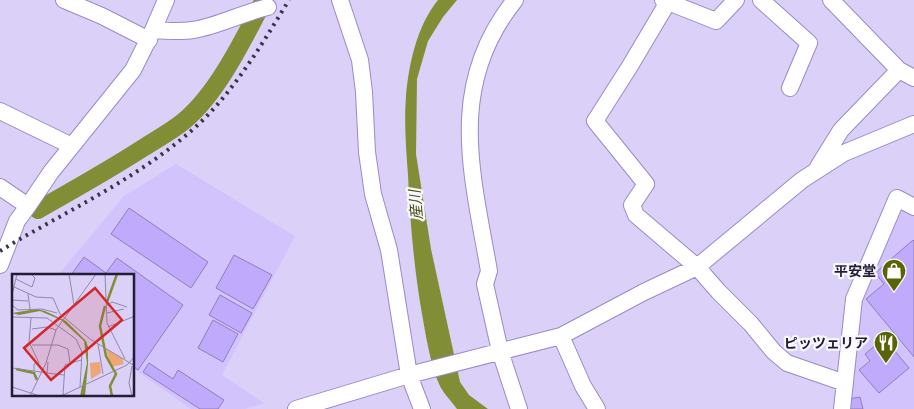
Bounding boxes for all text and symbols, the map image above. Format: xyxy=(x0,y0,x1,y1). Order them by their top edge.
water label: 産川 xyxy=(406,187,426,221)
shop icon: 平安堂 xyxy=(881,258,907,292)
place label: 平安堂 xyxy=(834,263,876,280)
inset map xyxy=(12,274,135,396)
restaurant icon: ピッツェリア xyxy=(873,330,899,364)
place label: ピッツェリア xyxy=(784,335,868,352)

